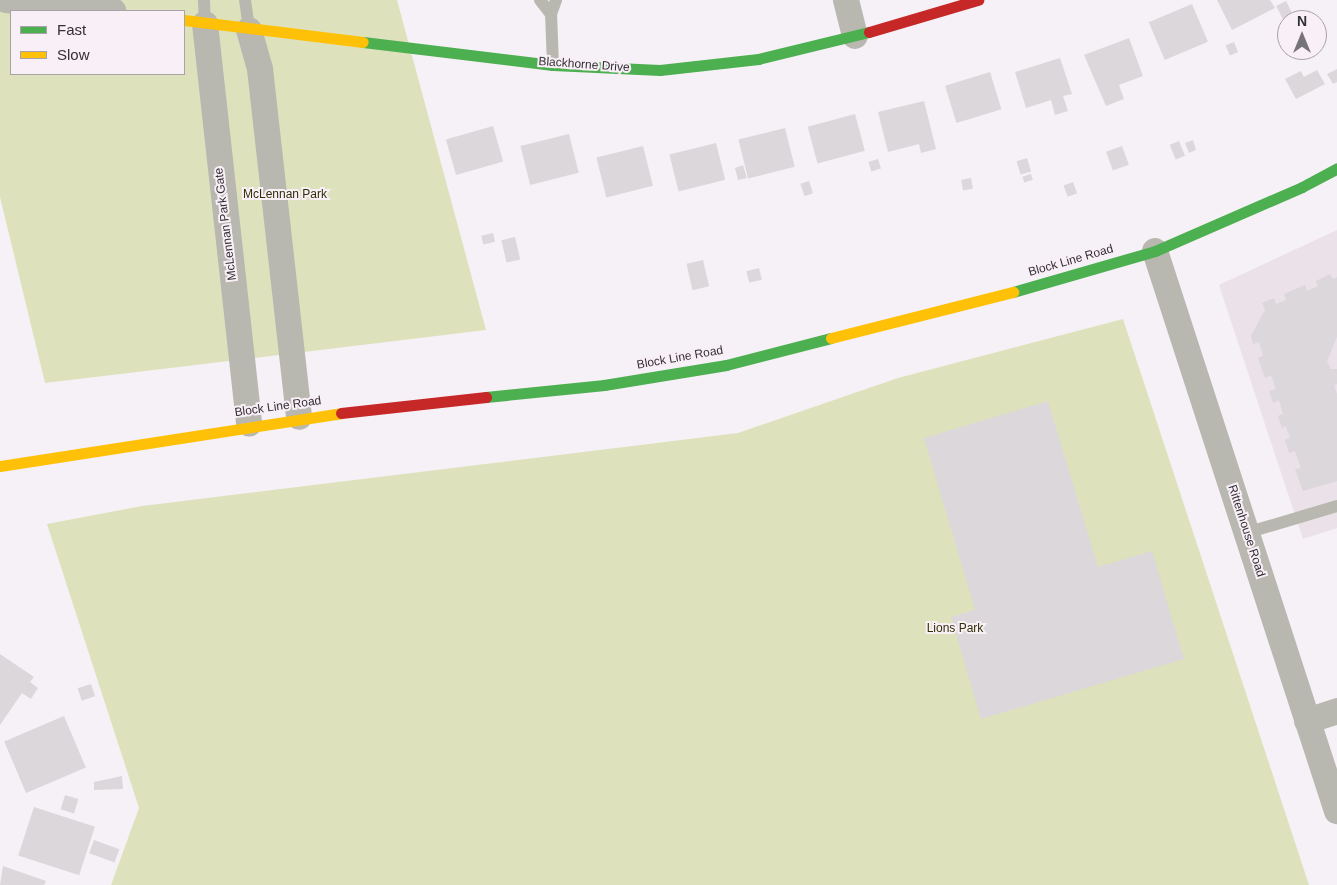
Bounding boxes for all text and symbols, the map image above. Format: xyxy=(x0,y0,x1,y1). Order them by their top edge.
legend xyxy=(10,10,185,75)
north arrow xyxy=(1277,10,1327,60)
text: N xyxy=(1297,13,1307,29)
text: Fast xyxy=(57,21,86,38)
text: Slow xyxy=(57,46,90,63)
street label: Blackhorne Drive xyxy=(538,55,630,75)
street label: McLennan Park Gate xyxy=(212,167,240,281)
park label: McLennan Park xyxy=(243,188,327,202)
street label: Block Line Road xyxy=(1027,242,1115,280)
street label: Block Line Road xyxy=(636,343,724,373)
street label: Block Line Road xyxy=(234,394,322,420)
street label: Rittenhouse Road xyxy=(1224,483,1268,579)
park label: Lions Park xyxy=(927,622,983,636)

